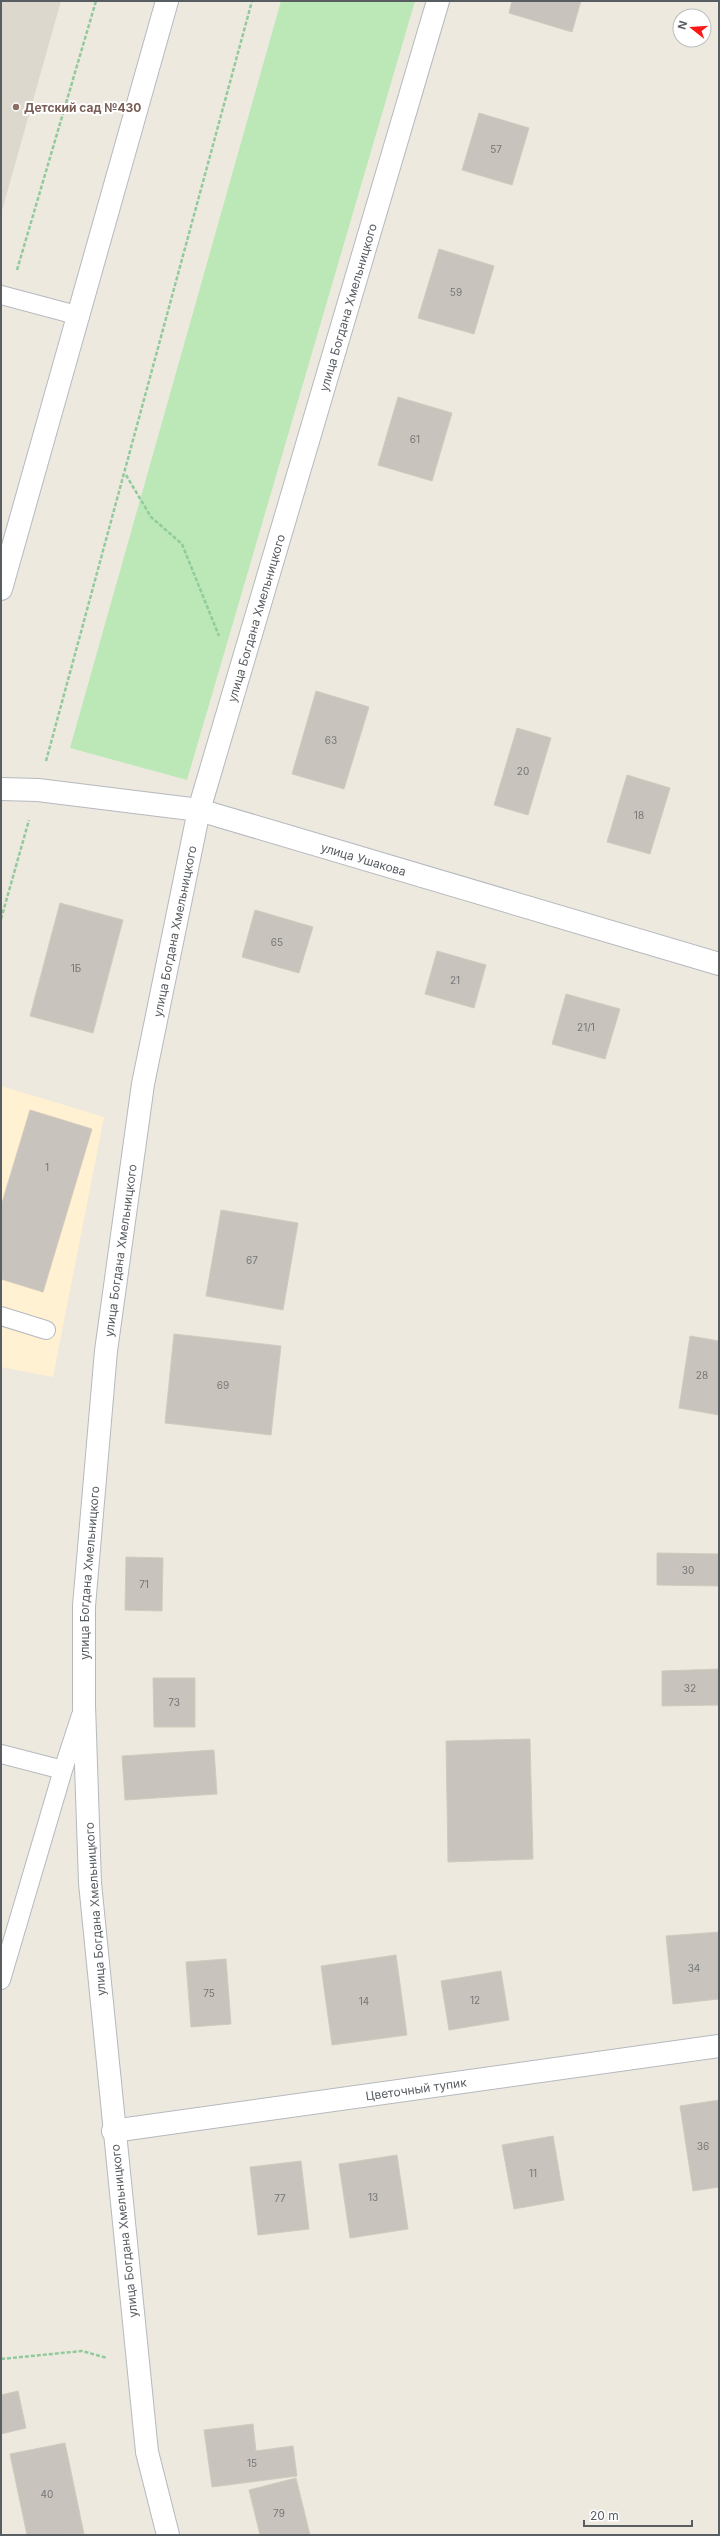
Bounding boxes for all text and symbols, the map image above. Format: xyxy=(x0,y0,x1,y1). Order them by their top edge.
north arrow xyxy=(672,8,712,48)
text: N xyxy=(675,19,690,31)
place label: Детский сад №430 xyxy=(24,100,141,115)
marker: Детский сад №430 xyxy=(11,102,21,112)
house number: 57 xyxy=(490,143,502,155)
street label: улица Богдана Хмельницкого xyxy=(316,221,379,393)
house number: 59 xyxy=(450,286,462,298)
house number: 61 xyxy=(410,433,420,445)
street label: улица Богдана Хмельницкого xyxy=(224,532,288,704)
house number: 63 xyxy=(325,734,337,746)
house number: 20 xyxy=(517,765,529,777)
house number: 18 xyxy=(634,809,644,821)
street label: улица Ушакова xyxy=(319,839,408,878)
street label: улица Богдана Хмельницкого xyxy=(149,844,199,1018)
house number: 65 xyxy=(271,936,283,948)
house number: 1Б xyxy=(71,962,81,974)
house number: 21 xyxy=(450,974,460,986)
house number: 21/1 xyxy=(577,1021,595,1033)
house number: 1 xyxy=(45,1161,49,1173)
street label: улица Богдана Хмельницкого xyxy=(101,1163,139,1338)
house number: 67 xyxy=(246,1254,258,1266)
house number: 28 xyxy=(696,1369,708,1381)
house number: 69 xyxy=(217,1379,229,1391)
street label: улица Богдана Хмельницкого xyxy=(76,1485,102,1660)
house number: 30 xyxy=(682,1564,694,1576)
house number: 71 xyxy=(139,1578,149,1590)
house number: 32 xyxy=(684,1682,696,1694)
house number: 73 xyxy=(168,1696,180,1708)
street label: улица Богдана Хмельницкого xyxy=(81,1822,109,1996)
house number: 34 xyxy=(688,1962,700,1974)
house number: 75 xyxy=(203,1987,215,1999)
house number: 12 xyxy=(470,1994,480,2006)
house number: 14 xyxy=(359,1995,369,2007)
street label: Цветочный тупик xyxy=(365,2074,468,2103)
house number: 36 xyxy=(697,2140,709,2152)
street label: улица Богдана Хмельницкого xyxy=(107,2144,141,2318)
house number: 11 xyxy=(529,2167,537,2179)
house number: 13 xyxy=(368,2191,378,2203)
house number: 77 xyxy=(274,2192,286,2204)
house number: 15 xyxy=(247,2457,257,2469)
house number: 40 xyxy=(41,2488,53,2500)
scale bar xyxy=(584,2502,692,2528)
house number: 79 xyxy=(273,2507,285,2519)
text: 20 m xyxy=(590,2508,619,2523)

